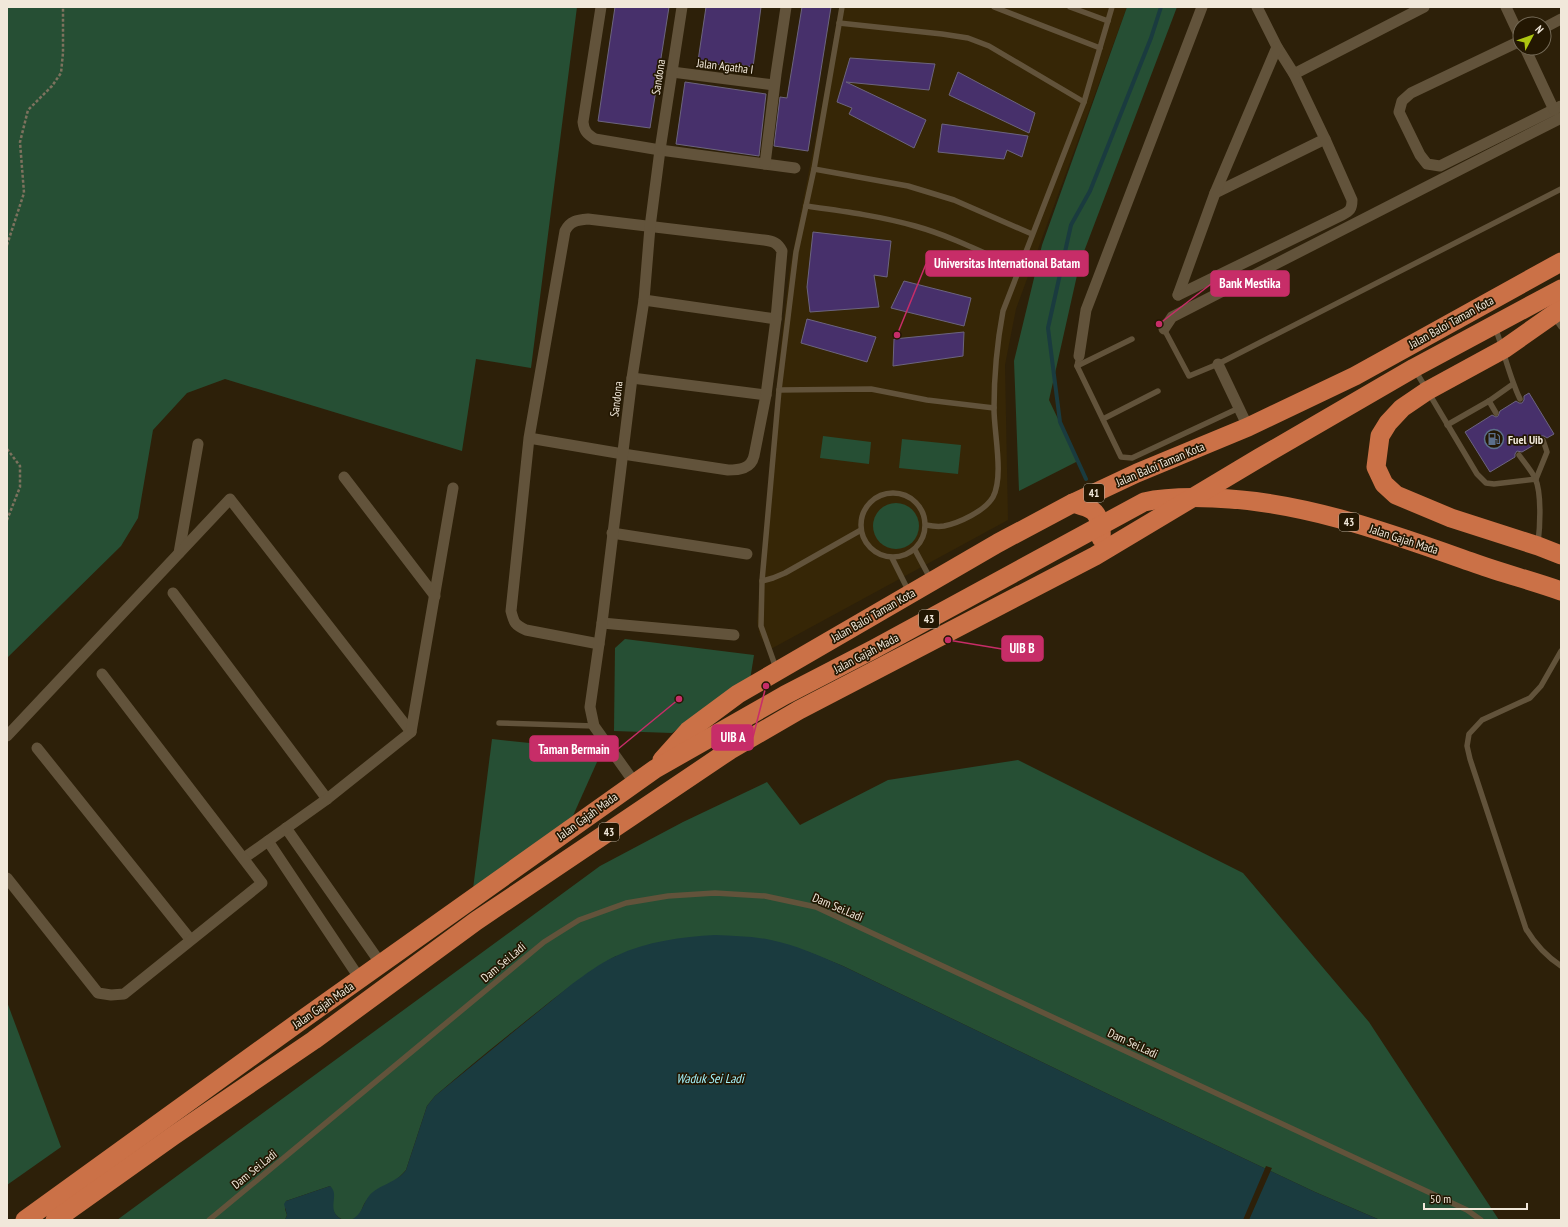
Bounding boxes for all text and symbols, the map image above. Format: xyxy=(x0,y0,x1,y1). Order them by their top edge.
north arrow xyxy=(1512,16,1552,56)
text: N xyxy=(1532,23,1547,36)
street label: Jalan Agatha I xyxy=(695,55,754,77)
street label: Sandona xyxy=(648,58,668,96)
callout: Universitas International Batam xyxy=(926,251,1088,276)
text: Universitas International Batam xyxy=(934,255,1080,272)
callout: Bank Mestika xyxy=(1211,271,1289,296)
text: Bank Mestika xyxy=(1219,275,1281,292)
street label: Jalan Baloi Taman Kota xyxy=(1405,292,1496,352)
street label: Sandona xyxy=(606,380,626,418)
fuel station icon: Fuel Uib xyxy=(1483,428,1505,450)
place label: Fuel Uib xyxy=(1508,432,1544,447)
street label: Jalan Baloi Taman Kota xyxy=(1113,439,1207,490)
road number: 41 xyxy=(1084,484,1104,502)
road number: 43 xyxy=(1339,513,1359,531)
street label: Jalan Gajah Mada xyxy=(1367,521,1440,557)
street label: Jalan Baloi Taman Kota xyxy=(827,585,918,646)
road number: 43 xyxy=(919,610,939,628)
street label: Jalan Gajah Mada xyxy=(830,630,901,677)
callout: UIB B xyxy=(1002,636,1043,661)
text: UIB B xyxy=(1009,640,1035,657)
callout: UIB A xyxy=(712,725,753,750)
text: UIB A xyxy=(721,729,746,746)
callout: Taman Bermain xyxy=(530,736,618,761)
text: Taman Bermain xyxy=(538,741,610,758)
street label: Jalan Gajah Mada xyxy=(553,789,620,844)
road number: 43 xyxy=(599,823,619,841)
street label: Dam Sei.Ladi xyxy=(810,890,866,924)
street label: Dam Sei.Ladi xyxy=(478,939,528,985)
street label: Jalan Gajah Mada xyxy=(289,978,357,1032)
street label: Dam Sei.Ladi xyxy=(1105,1025,1161,1061)
water label: Waduk Sei Ladi xyxy=(676,1070,746,1087)
street label: Dam Sei.Ladi xyxy=(228,1146,280,1192)
scale bar xyxy=(1424,1185,1527,1211)
text: 50 m xyxy=(1430,1191,1451,1206)

